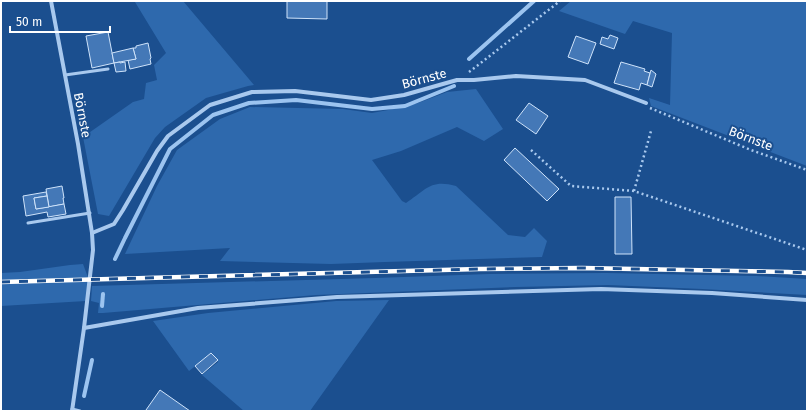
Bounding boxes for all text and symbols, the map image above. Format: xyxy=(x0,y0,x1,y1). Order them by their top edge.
scale bar xyxy=(10,8,110,34)
text: 50 m xyxy=(16,15,42,29)
street label: Börnste xyxy=(400,65,448,92)
street label: Börnste xyxy=(71,91,94,139)
street label: Börnste xyxy=(727,123,775,154)

